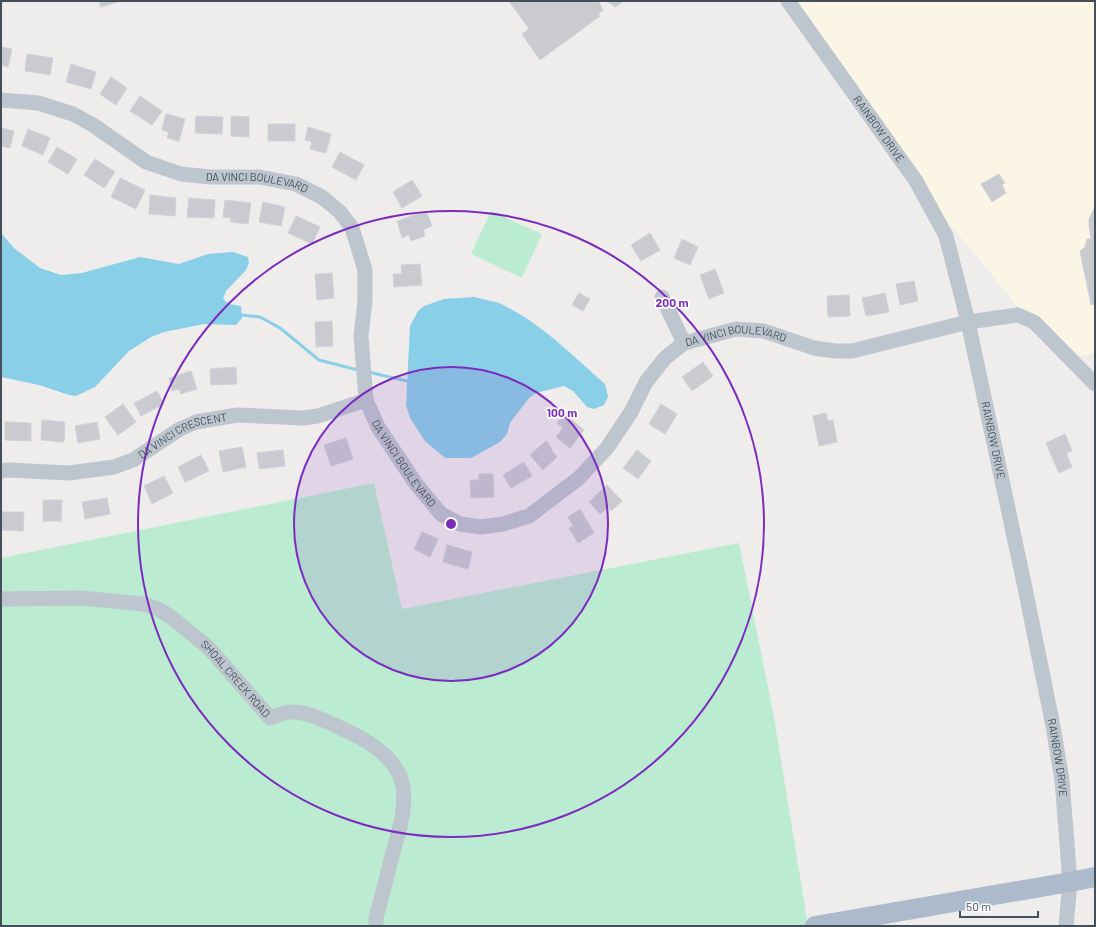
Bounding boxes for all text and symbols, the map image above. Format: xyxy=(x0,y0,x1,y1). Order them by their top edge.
street label: RAINBOW DRIVE xyxy=(851,93,908,165)
street label: DA VINCI BOULEVARD xyxy=(205,170,311,195)
text: 200 m xyxy=(656,295,688,309)
street label: DA VINCI BOULEVARD xyxy=(684,322,788,348)
street label: RAINBOW DRIVE xyxy=(979,400,1009,480)
text: 100 m xyxy=(547,405,577,419)
street label: DA VINCI CRESCENT xyxy=(135,410,228,461)
street label: DA VINCI BOULEVARD xyxy=(370,417,439,509)
centre of rings xyxy=(444,517,458,531)
street label: SHOAL CREEK ROAD xyxy=(199,637,273,720)
street label: RAINBOW DRIVE xyxy=(1046,717,1070,797)
scale bar xyxy=(960,893,1038,919)
text: 50 m xyxy=(966,899,991,913)

